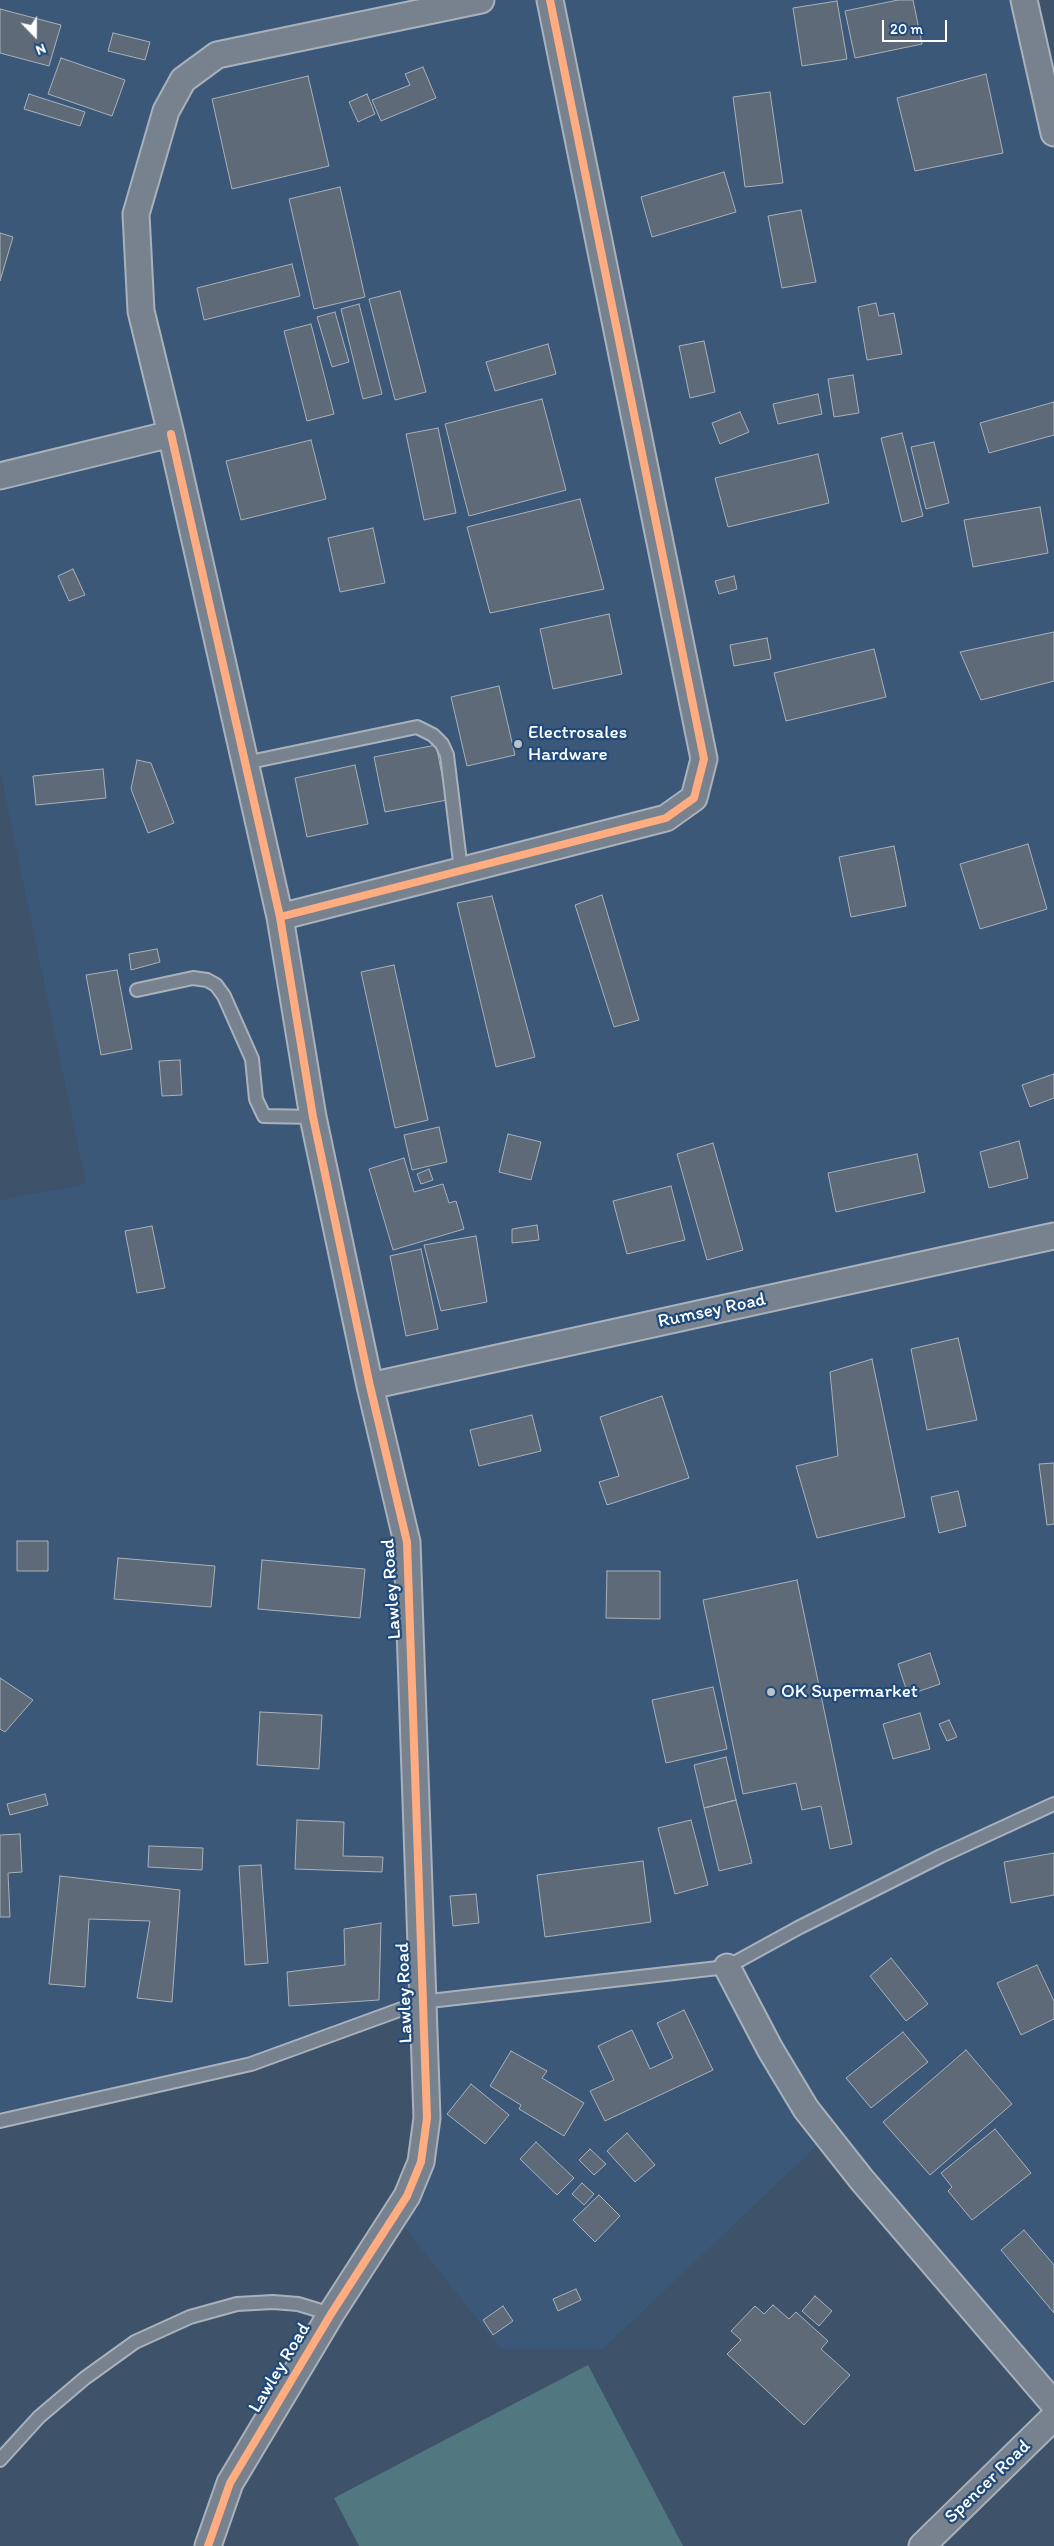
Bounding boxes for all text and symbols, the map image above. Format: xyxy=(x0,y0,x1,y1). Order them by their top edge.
north arrow xyxy=(10,10,60,60)
scale bar xyxy=(884,10,949,42)
text: 20 m xyxy=(890,20,923,38)
text: N xyxy=(33,40,48,59)
place label: Electrosales Hardware xyxy=(528,722,627,766)
marker: Electrosales Hardware xyxy=(512,738,524,750)
street label: Rumsey Road xyxy=(656,1288,768,1334)
street label: Lawley Road xyxy=(377,1538,407,1640)
place label: OK Supermarket xyxy=(781,1681,918,1703)
marker: OK Supermarket xyxy=(765,1686,777,1698)
street label: Lawley Road xyxy=(392,1942,418,2044)
street label: Lawley Road xyxy=(244,2319,316,2417)
street label: Spencer Road xyxy=(940,2435,1036,2529)

